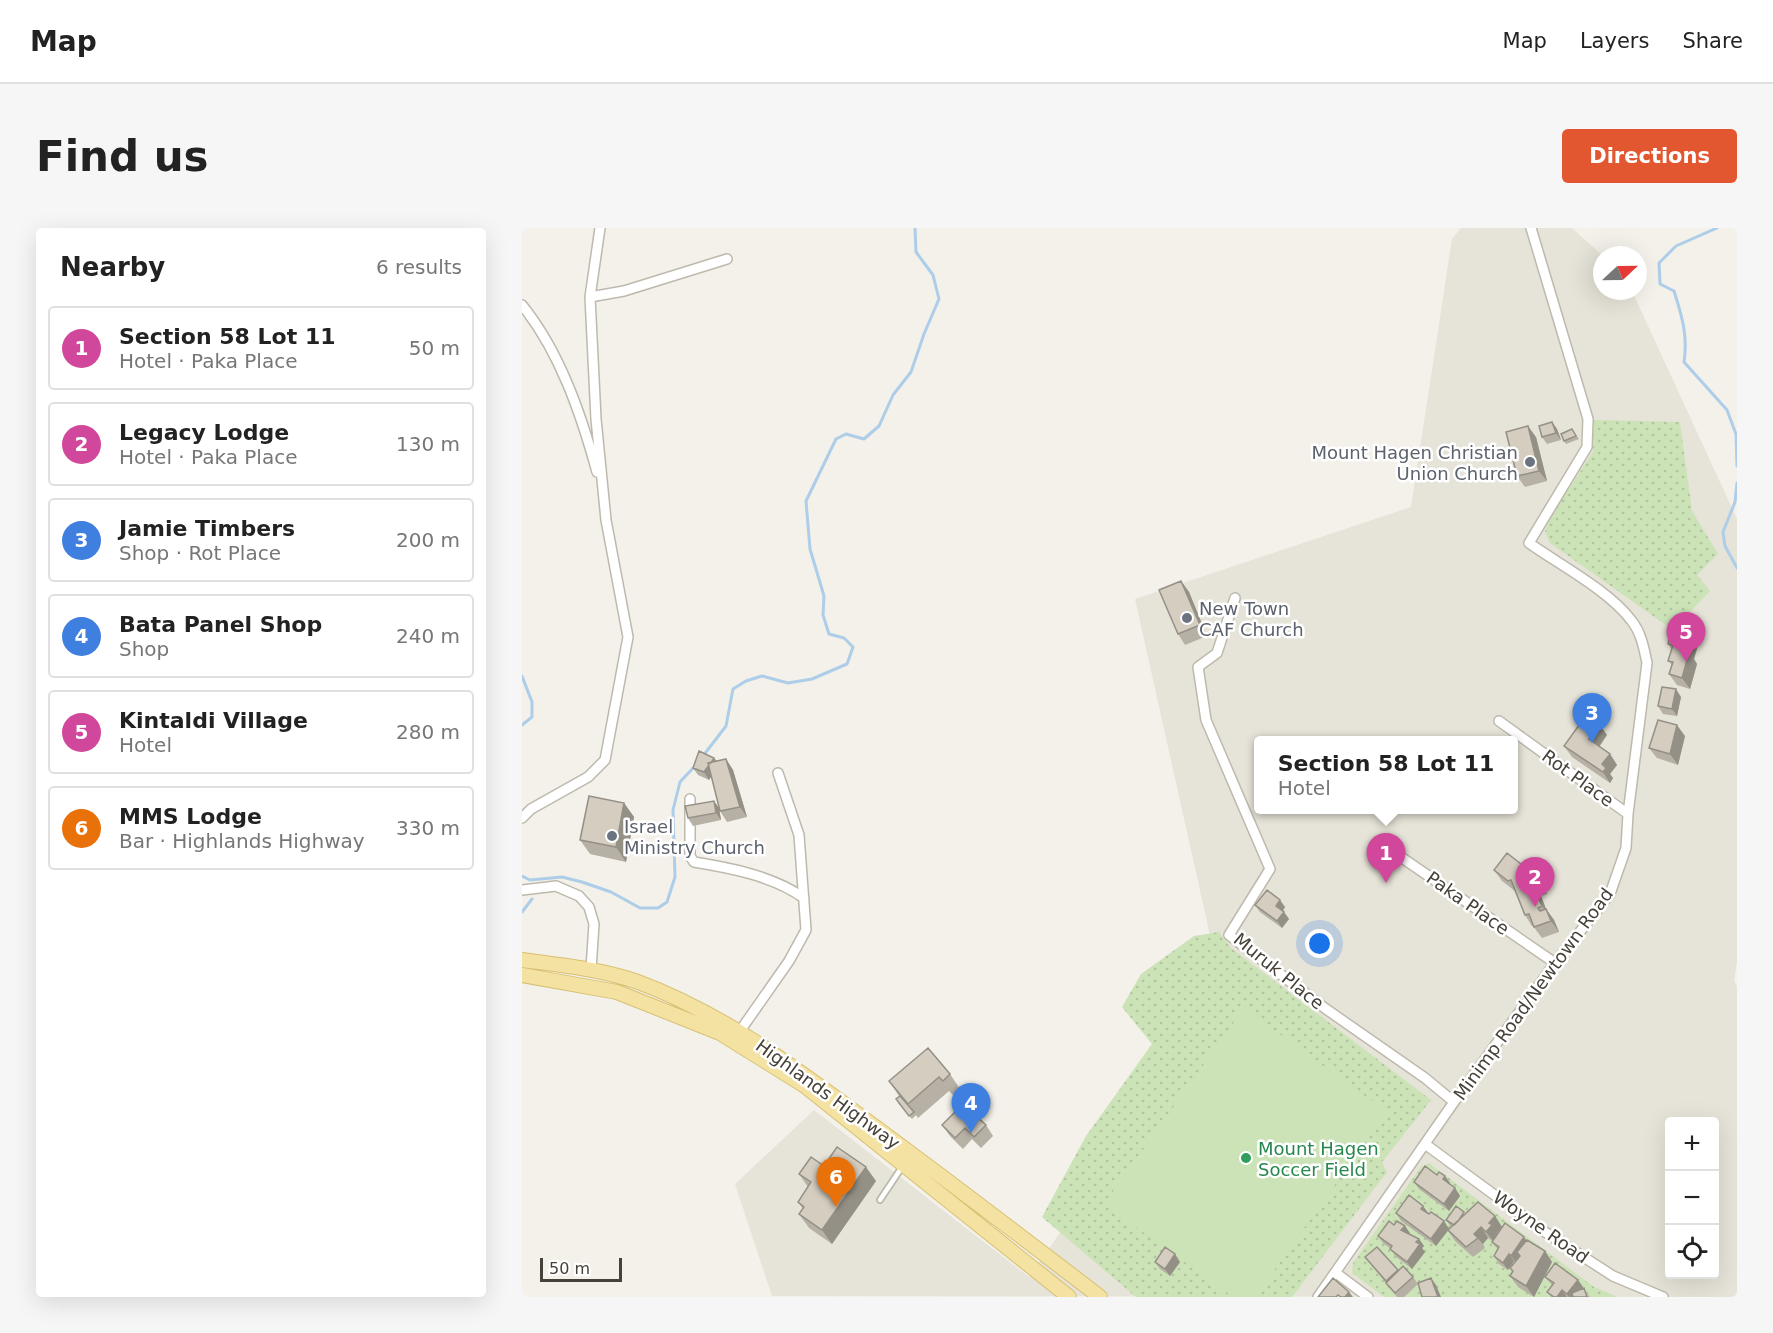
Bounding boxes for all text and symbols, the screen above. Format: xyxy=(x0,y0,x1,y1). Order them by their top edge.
text: Map xyxy=(30,25,97,58)
text: Map xyxy=(1503,29,1547,53)
text: Layers xyxy=(1580,29,1649,53)
text: Share xyxy=(1682,29,1743,53)
button: Directions xyxy=(1562,129,1737,183)
text: Find us xyxy=(36,132,209,181)
north arrow xyxy=(1593,246,1647,300)
text: Nearby xyxy=(60,252,165,282)
text: 6 results xyxy=(376,255,462,279)
text: Section 58 Lot 11 xyxy=(119,324,336,349)
text: 1 xyxy=(75,336,88,360)
text: 50 m xyxy=(409,336,460,360)
text: Hotel · Paka Place xyxy=(119,349,298,373)
text: Legacy Lodge xyxy=(119,420,289,445)
text: 2 xyxy=(75,432,88,456)
text: 130 m xyxy=(396,432,460,456)
place label: Mount Hagen Christian Union Church xyxy=(1311,442,1518,484)
text: Hotel · Paka Place xyxy=(119,445,298,469)
marker: Mount Hagen Christian Union Church xyxy=(1523,455,1537,469)
text: Jamie Timbers xyxy=(119,516,295,541)
text: 3 xyxy=(75,528,88,552)
text: 200 m xyxy=(396,528,460,552)
text: Shop · Rot Place xyxy=(119,541,281,565)
place label: New Town CAF Church xyxy=(1199,598,1304,640)
marker: New Town CAF Church xyxy=(1180,611,1194,625)
text: Bata Panel Shop xyxy=(119,612,322,637)
pin: 5 xyxy=(1666,612,1706,662)
text: 4 xyxy=(75,624,88,648)
text: 240 m xyxy=(396,624,460,648)
text: Shop xyxy=(119,637,169,661)
pin: 3 xyxy=(1572,694,1612,743)
text: Kintaldi Village xyxy=(119,708,308,733)
text: 5 xyxy=(75,720,88,744)
text: 280 m xyxy=(396,720,460,744)
text: Hotel xyxy=(119,733,172,757)
popup xyxy=(1254,736,1518,814)
street label: Rot Place xyxy=(1538,745,1618,811)
text: Section 58 Lot 11 xyxy=(1278,751,1494,776)
text: Hotel xyxy=(1278,776,1331,800)
text: MMS Lodge xyxy=(119,804,262,829)
text: 6 xyxy=(75,816,88,840)
text: 330 m xyxy=(396,816,460,840)
place label: Israel Ministry Church xyxy=(624,816,765,858)
text: Bar · Highlands Highway xyxy=(119,829,365,853)
marker: Israel Ministry Church xyxy=(605,829,619,843)
pin: 1 xyxy=(1366,834,1406,883)
pin: 2 xyxy=(1516,858,1554,907)
street label: Paka Place xyxy=(1423,867,1513,939)
street label: Minimp Road/Newtown Road xyxy=(1449,884,1617,1104)
street label: Muruk Place xyxy=(1230,928,1328,1014)
your location xyxy=(1305,929,1334,958)
street label: Highlands Highway xyxy=(752,1035,904,1154)
pin: 4 xyxy=(952,1084,990,1133)
map controls xyxy=(1665,1117,1719,1279)
button: + xyxy=(1665,1117,1719,1171)
place label: Mount Hagen Soccer Field xyxy=(1258,1138,1379,1180)
marker: Mount Hagen Soccer Field xyxy=(1239,1151,1253,1165)
pin: 6 xyxy=(816,1158,856,1207)
button: − xyxy=(1665,1171,1719,1225)
street label: Woyne Road xyxy=(1489,1186,1593,1268)
button: locate xyxy=(1665,1225,1719,1279)
scale bar xyxy=(540,1255,622,1282)
text: 50 m xyxy=(549,1259,590,1278)

